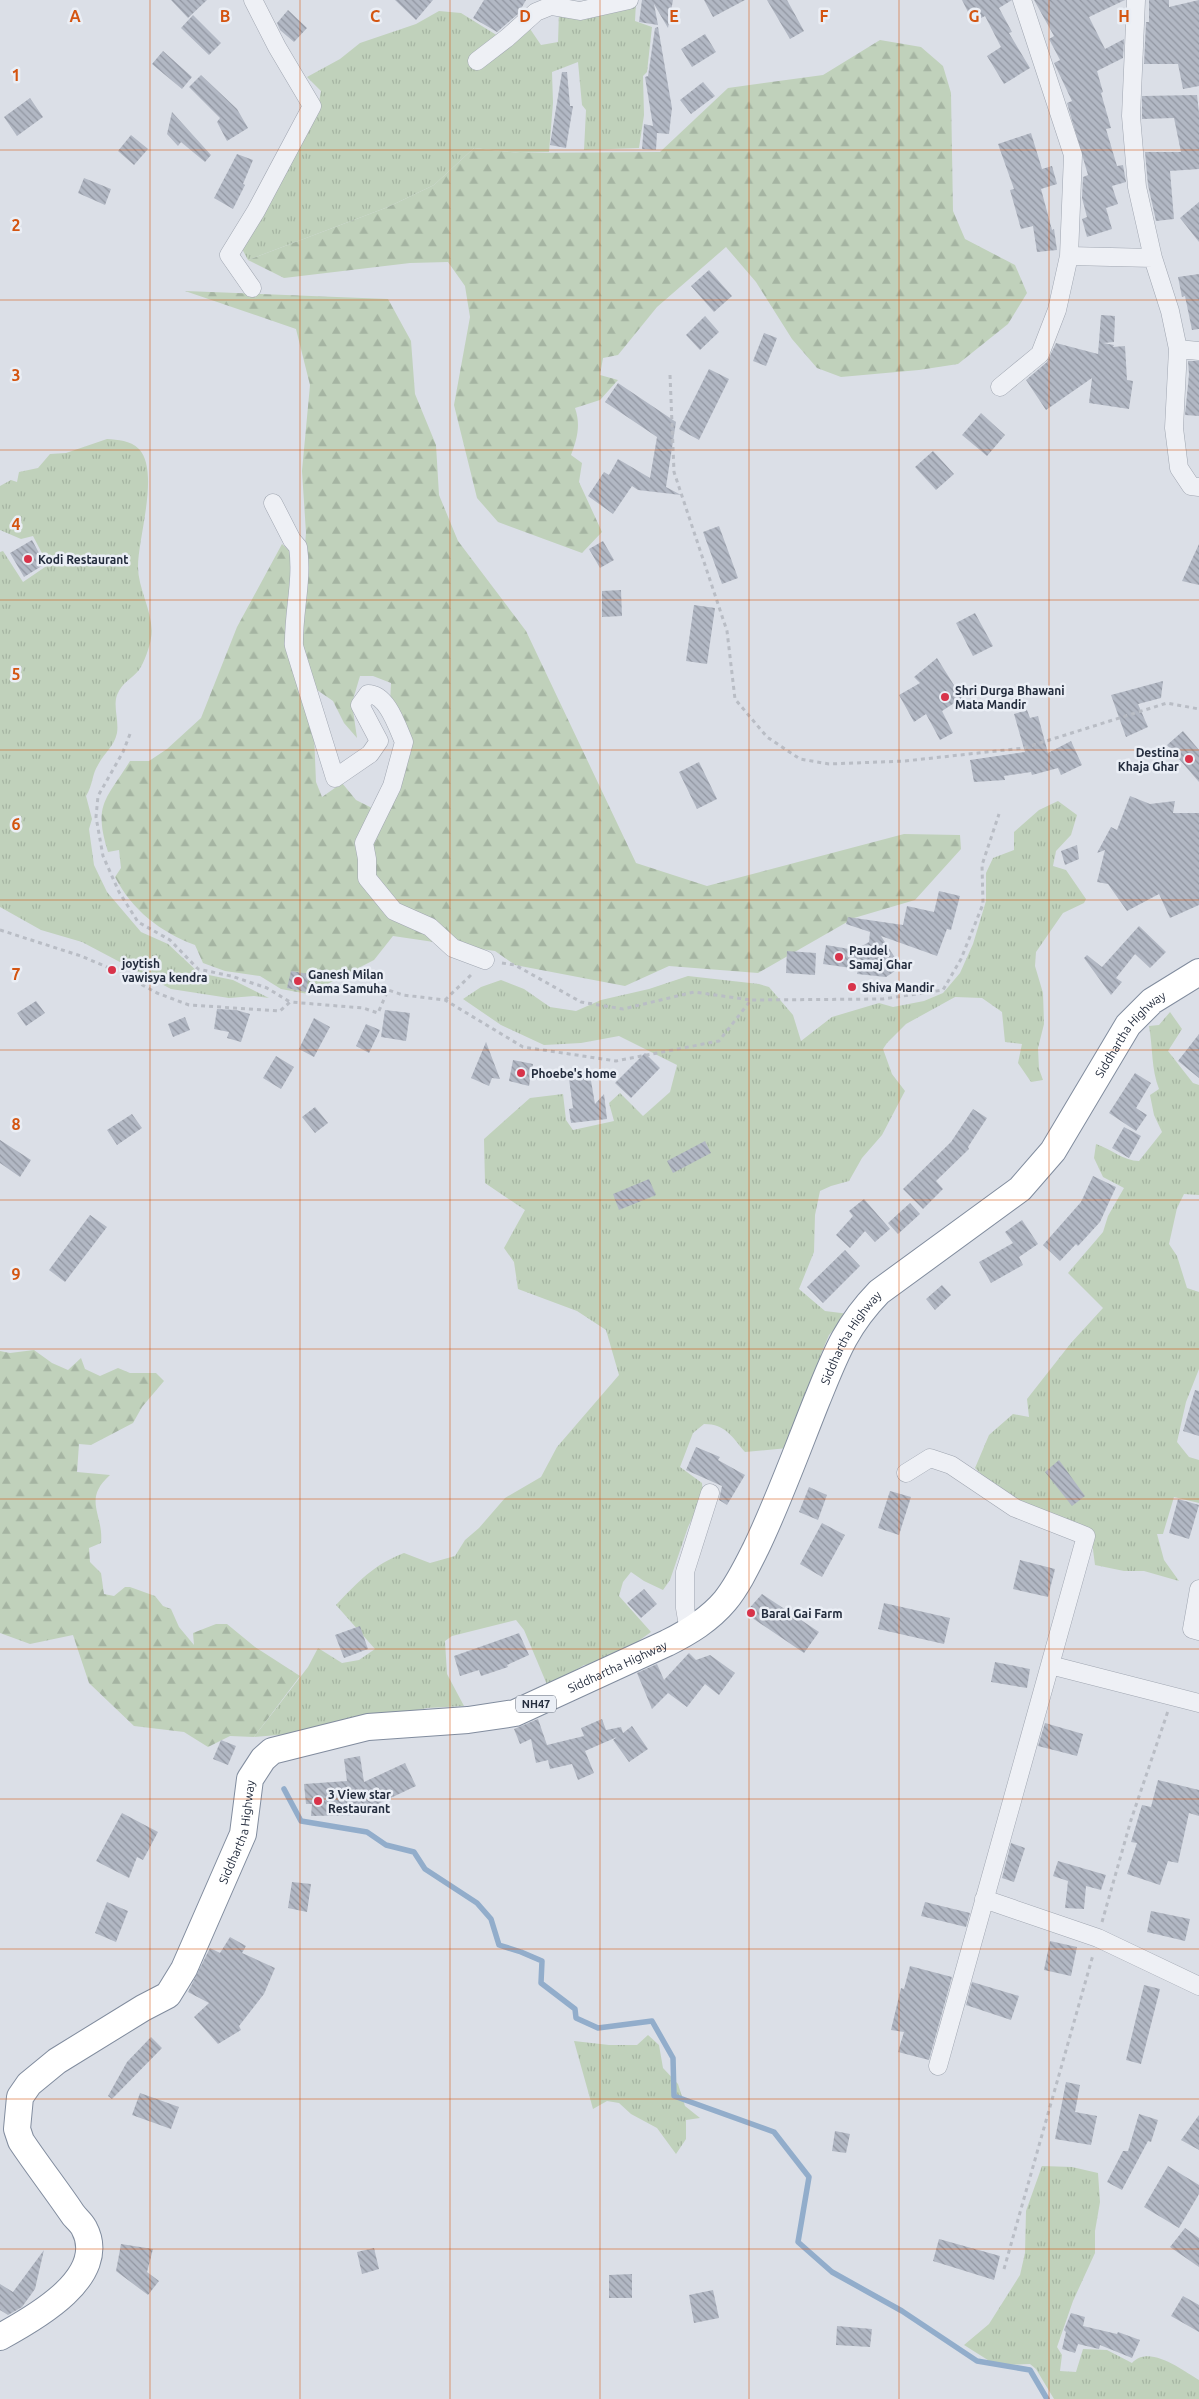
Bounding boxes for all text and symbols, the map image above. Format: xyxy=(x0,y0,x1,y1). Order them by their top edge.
text: A xyxy=(69,7,81,25)
text: B xyxy=(220,7,230,25)
text: C xyxy=(370,7,380,25)
text: D xyxy=(519,7,531,25)
text: E xyxy=(669,7,679,25)
text: F xyxy=(820,7,829,25)
text: G xyxy=(968,7,980,25)
text: H xyxy=(1118,7,1130,25)
text: 1 xyxy=(11,66,21,84)
text: 2 xyxy=(11,216,21,234)
text: 3 xyxy=(11,366,21,384)
text: 4 xyxy=(11,515,21,533)
marker: Kodi Restaurant xyxy=(22,553,34,565)
place label: Kodi Restaurant xyxy=(38,553,128,566)
text: 5 xyxy=(11,665,21,683)
place label: Shri Durga Bhawani Mata Mandir xyxy=(955,684,1065,711)
marker: Shri Durga Bhawani Mata Mandir xyxy=(939,691,951,703)
place label: Destina Khaja Ghar xyxy=(1118,746,1179,773)
marker: Destina Khaja Ghar xyxy=(1183,753,1195,765)
text: 6 xyxy=(11,815,21,833)
place label: Paudel Samaj Ghar xyxy=(849,944,913,971)
marker: Paudel Samaj Ghar xyxy=(833,951,845,963)
place label: joytish vawisya kendra xyxy=(121,957,208,984)
marker: joytish vawisya kendra xyxy=(106,964,118,976)
text: 7 xyxy=(11,965,21,983)
place label: Ganesh Milan Aama Samuha xyxy=(308,968,387,995)
marker: Ganesh Milan Aama Samuha xyxy=(292,975,304,987)
marker: Shiva Mandir xyxy=(846,981,858,993)
place label: Shiva Mandir xyxy=(862,981,934,994)
street label: Siddhartha Highway xyxy=(1092,988,1168,1080)
marker: Phoebe's home xyxy=(515,1067,527,1079)
place label: Phoebe's home xyxy=(531,1067,617,1080)
text: 8 xyxy=(11,1115,21,1133)
text: 9 xyxy=(11,1265,21,1283)
street label: Siddhartha Highway xyxy=(818,1288,883,1386)
marker: Baral Gai Farm xyxy=(745,1607,757,1619)
place label: Baral Gai Farm xyxy=(761,1607,843,1620)
street label: Siddhartha Highway xyxy=(565,1637,669,1694)
road number: NH47 xyxy=(516,1696,556,1712)
street label: Siddhartha Highway xyxy=(216,1779,256,1886)
place label: 3 View star Restaurant xyxy=(328,1788,391,1815)
marker: 3 View star Restaurant xyxy=(312,1795,324,1807)

